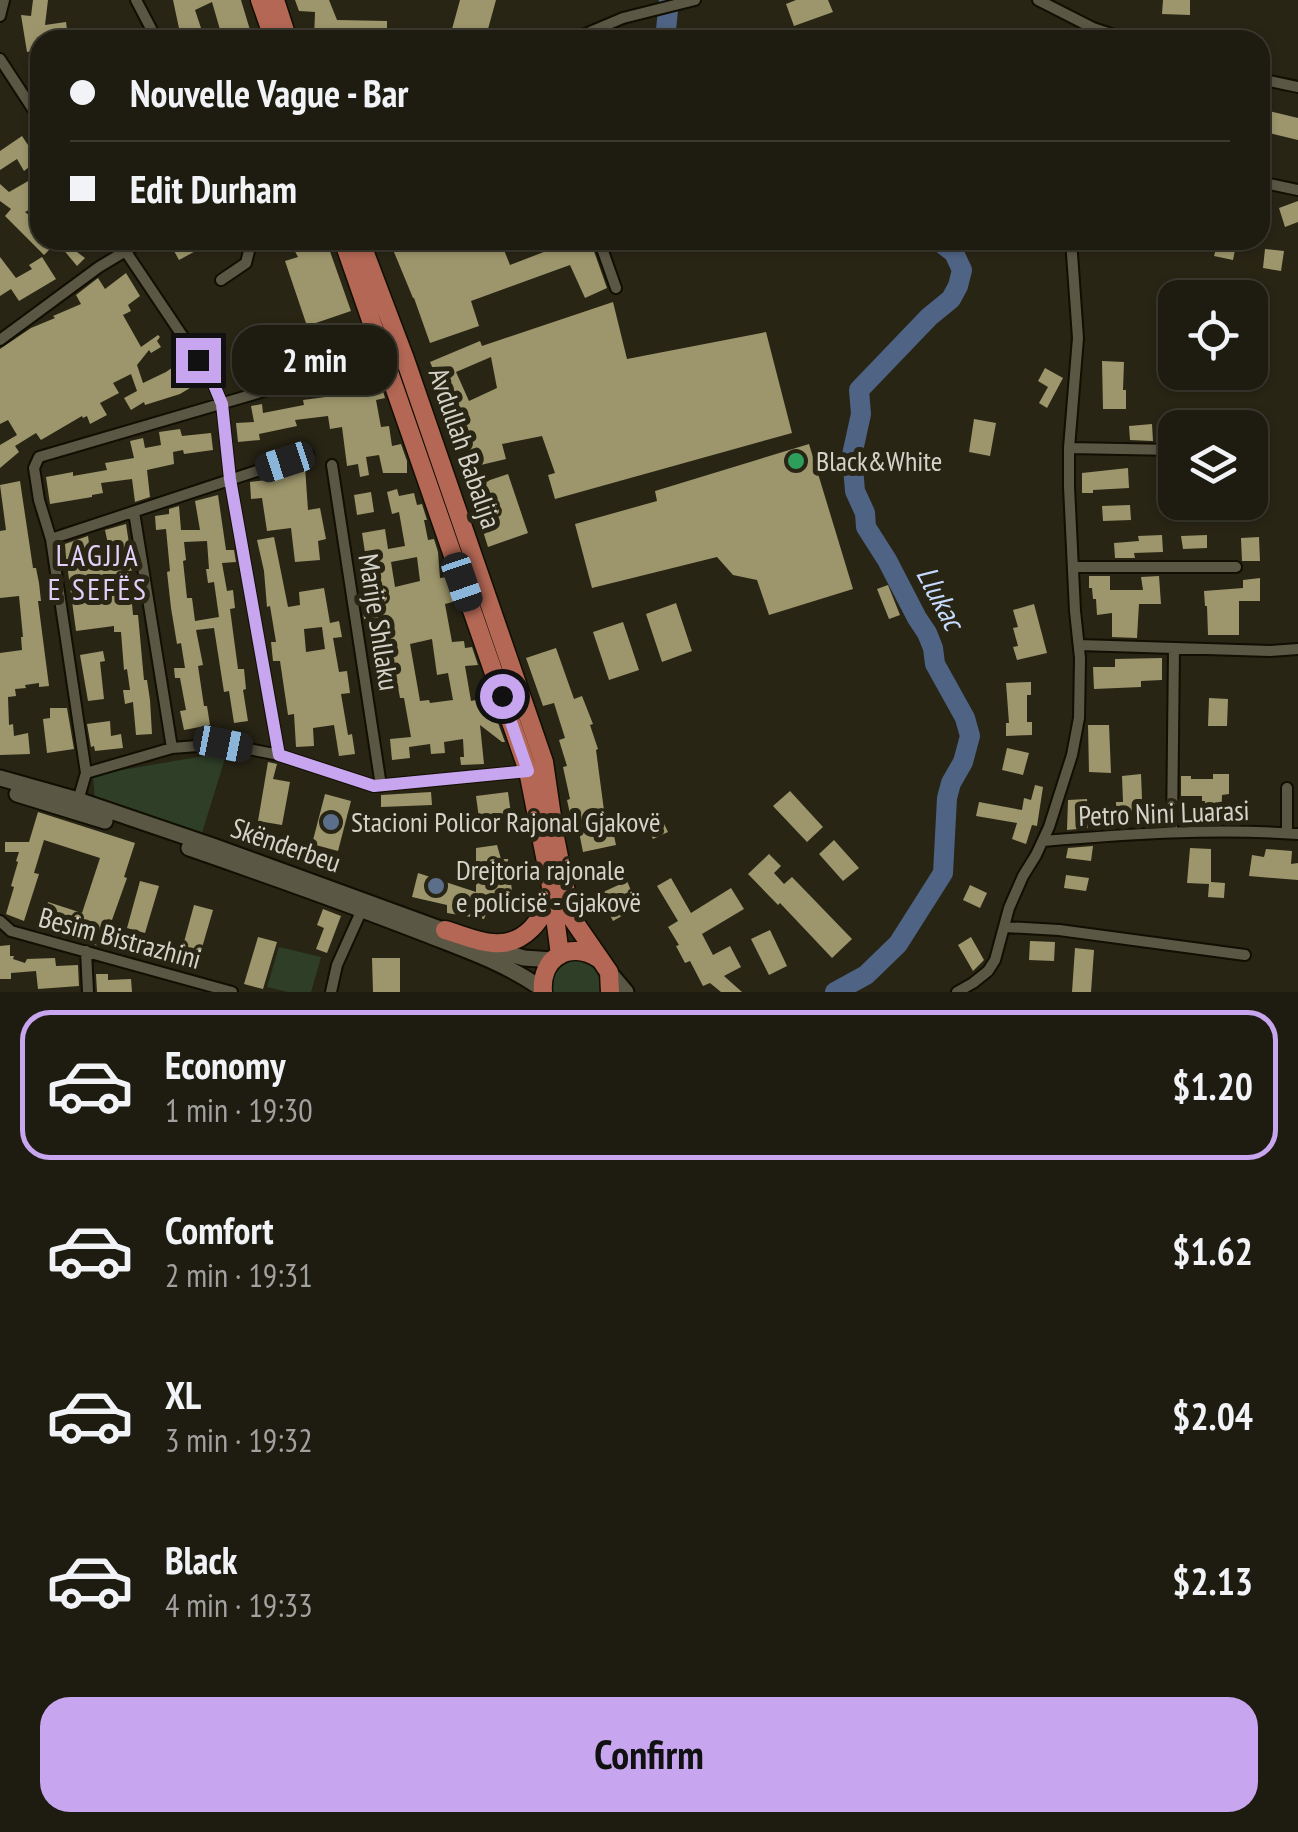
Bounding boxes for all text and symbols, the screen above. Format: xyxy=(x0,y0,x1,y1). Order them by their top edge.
text: Nouvelle Vague - Bar xyxy=(130,68,409,117)
text: Edit Durham xyxy=(130,164,297,213)
map controls xyxy=(1158,280,1268,520)
button: locate xyxy=(1158,280,1268,390)
callout: 2 min xyxy=(233,325,398,395)
route end xyxy=(176,338,221,383)
text: 2 min xyxy=(282,339,347,381)
street label: Avdullah Babalija xyxy=(421,363,510,533)
button: layers xyxy=(1158,410,1268,520)
car xyxy=(252,438,318,486)
place label: Black&White xyxy=(816,442,942,479)
marker: Black&White xyxy=(785,450,807,472)
district label: LAGJJA E SEFËS xyxy=(48,535,148,608)
car xyxy=(438,549,486,615)
street label: Marije Shllaku xyxy=(350,551,409,693)
water label: Llukac xyxy=(908,559,976,639)
route start xyxy=(480,674,525,719)
car xyxy=(191,724,255,764)
street label: Petro Nini Luarasi xyxy=(1078,791,1250,834)
place label: Stacioni Policor Rajonal Gjakovë xyxy=(351,803,661,840)
street label: Skënderbeu xyxy=(226,809,346,881)
marker: Stacioni Policor Rajonal Gjakovë xyxy=(320,811,342,833)
place label: Drejtoria rajonale e policisë - Gjakovë xyxy=(456,851,641,920)
marker: Drejtoria rajonale e policisë - Gjakovë xyxy=(425,875,447,897)
street label: Besim Bistrazhini xyxy=(35,898,205,977)
icon: car xyxy=(45,1040,135,1130)
text: Economy xyxy=(165,1040,285,1089)
text: $1.20 xyxy=(1172,1061,1253,1110)
text: 1 min · 19:30 xyxy=(165,1089,313,1131)
icon: car xyxy=(45,1205,135,1295)
text: Comfort xyxy=(165,1205,274,1254)
text: $1.62 xyxy=(1172,1226,1253,1275)
text: 2 min · 19:31 xyxy=(165,1254,313,1296)
icon: car xyxy=(45,1370,135,1460)
text: XL xyxy=(165,1370,201,1419)
text: $2.04 xyxy=(1172,1391,1253,1440)
text: 3 min · 19:32 xyxy=(165,1419,313,1461)
icon: car xyxy=(45,1535,135,1625)
text: Black xyxy=(165,1535,238,1584)
text: $2.13 xyxy=(1172,1556,1253,1605)
text: 4 min · 19:33 xyxy=(165,1584,313,1626)
button: Confirm xyxy=(40,1697,1258,1812)

